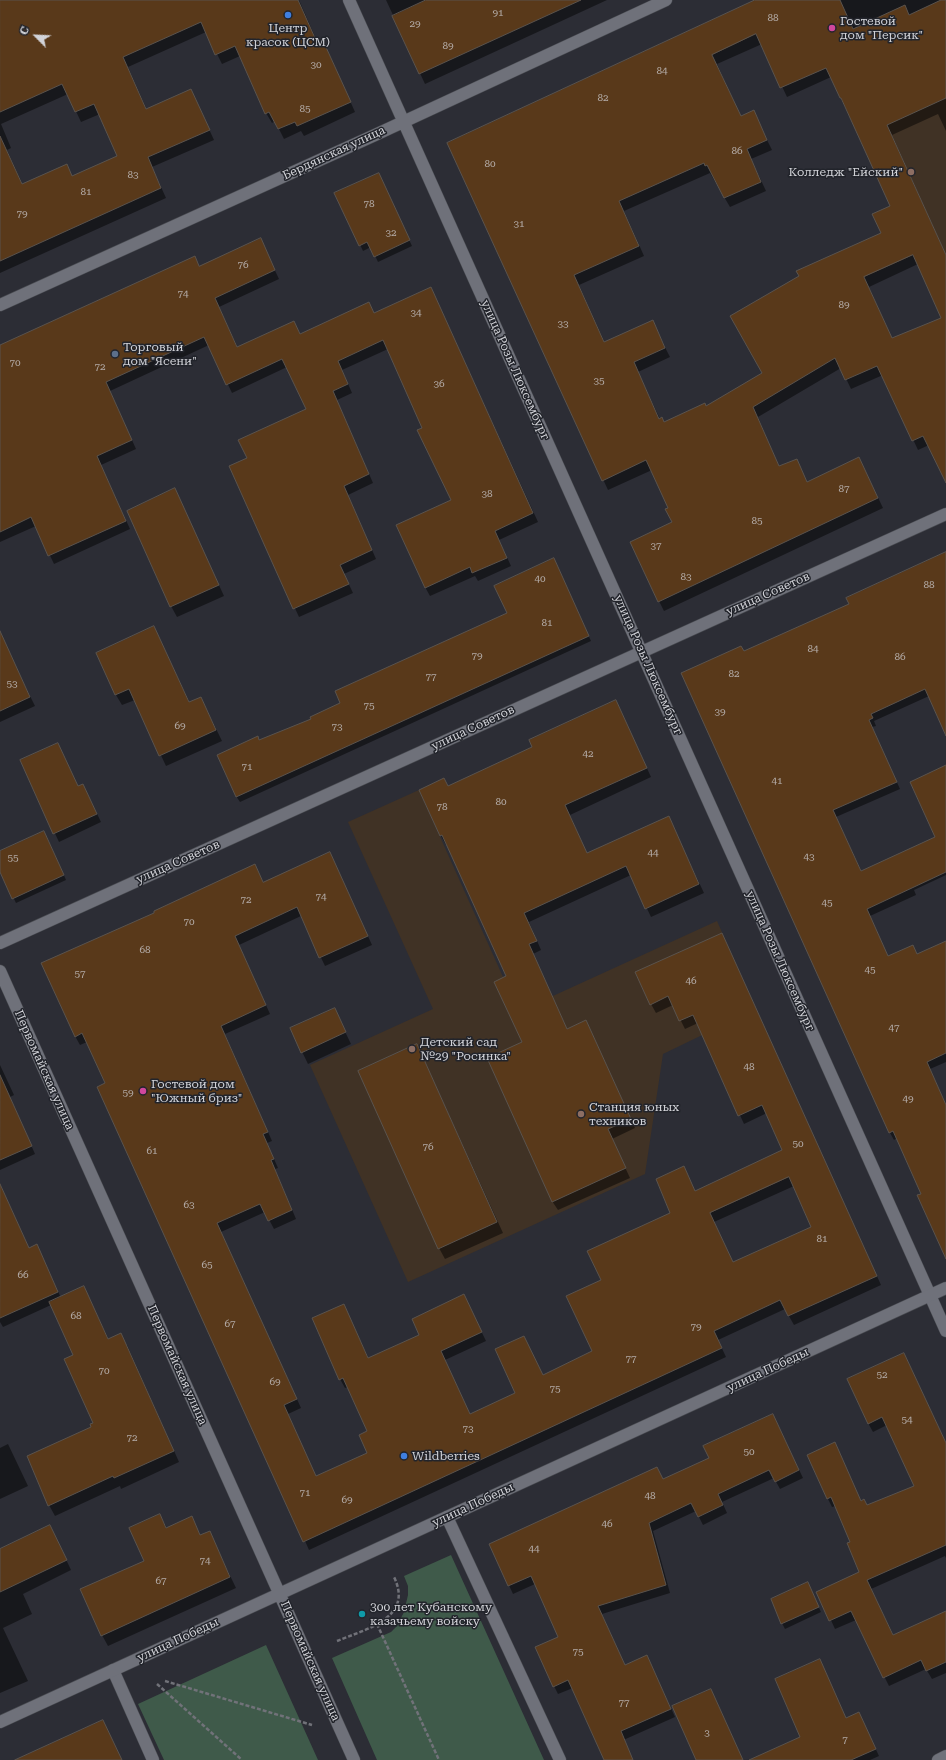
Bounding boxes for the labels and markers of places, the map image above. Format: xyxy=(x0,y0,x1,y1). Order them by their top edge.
marker: Центр красок (ЦСМ) xyxy=(283,10,293,20)
place label: Гостевой дом "Персик" xyxy=(840,14,923,42)
place label: Центр красок (ЦСМ) xyxy=(246,21,330,49)
marker: Гостевой дом "Персик" xyxy=(827,23,837,33)
place label: Колледж "Ейский" xyxy=(788,165,903,179)
marker: Колледж "Ейский" xyxy=(906,167,916,177)
place label: Торговый дом "Ясени" xyxy=(123,340,197,368)
marker: Торговый дом "Ясени" xyxy=(110,349,120,359)
place label: Детский сад №29 "Росинка" xyxy=(420,1035,511,1063)
marker: Детский сад №29 "Росинка" xyxy=(407,1044,417,1054)
place label: Гостевой дом "Южный бриз" xyxy=(151,1077,242,1105)
marker: Гостевой дом "Южный бриз" xyxy=(138,1086,148,1096)
place label: Станция юных техников xyxy=(589,1100,679,1128)
marker: Станция юных техников xyxy=(576,1109,586,1119)
place label: Wildberries xyxy=(412,1449,480,1463)
marker: Wildberries xyxy=(399,1451,409,1461)
place label: 300 лет Кубанскому казачьему войску xyxy=(370,1600,492,1628)
marker: 300 лет Кубанскому казачьему войску xyxy=(357,1609,367,1619)

